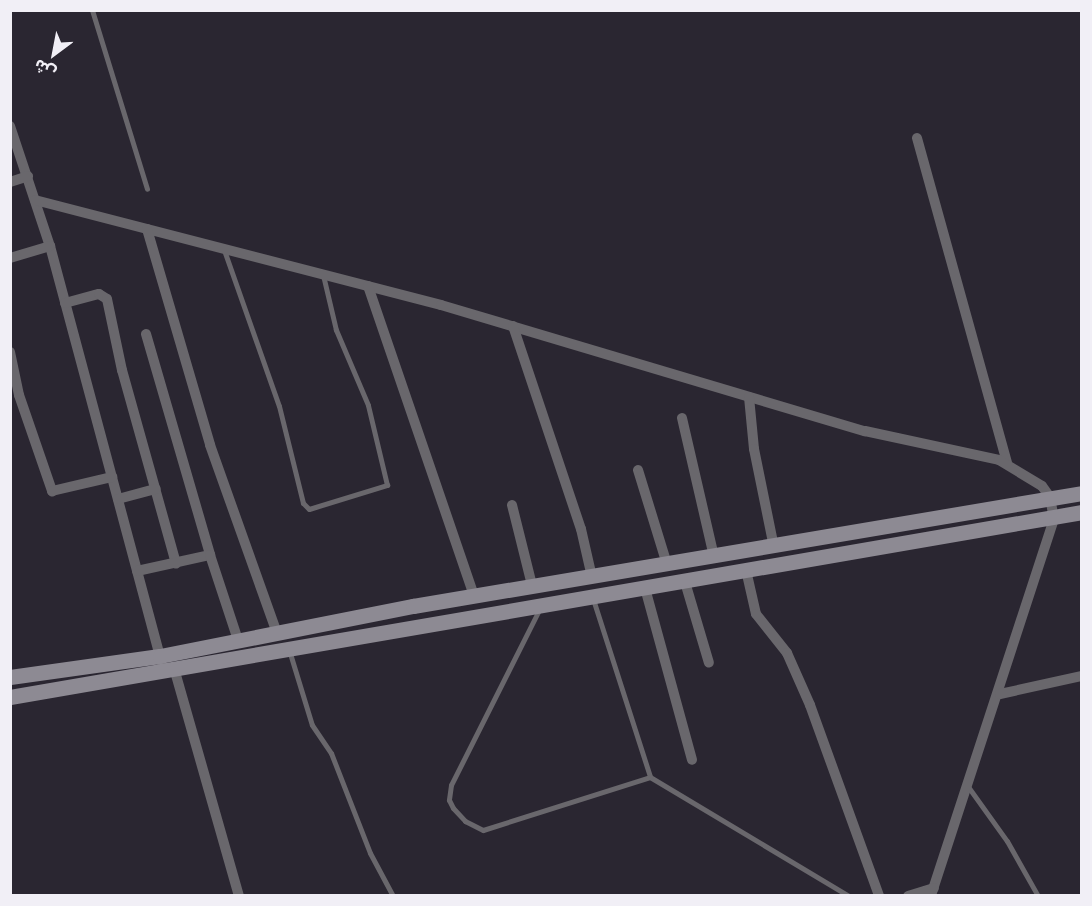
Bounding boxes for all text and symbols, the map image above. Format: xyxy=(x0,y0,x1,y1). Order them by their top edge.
north arrow xyxy=(24,24,84,84)
text: ش xyxy=(30,56,59,83)

